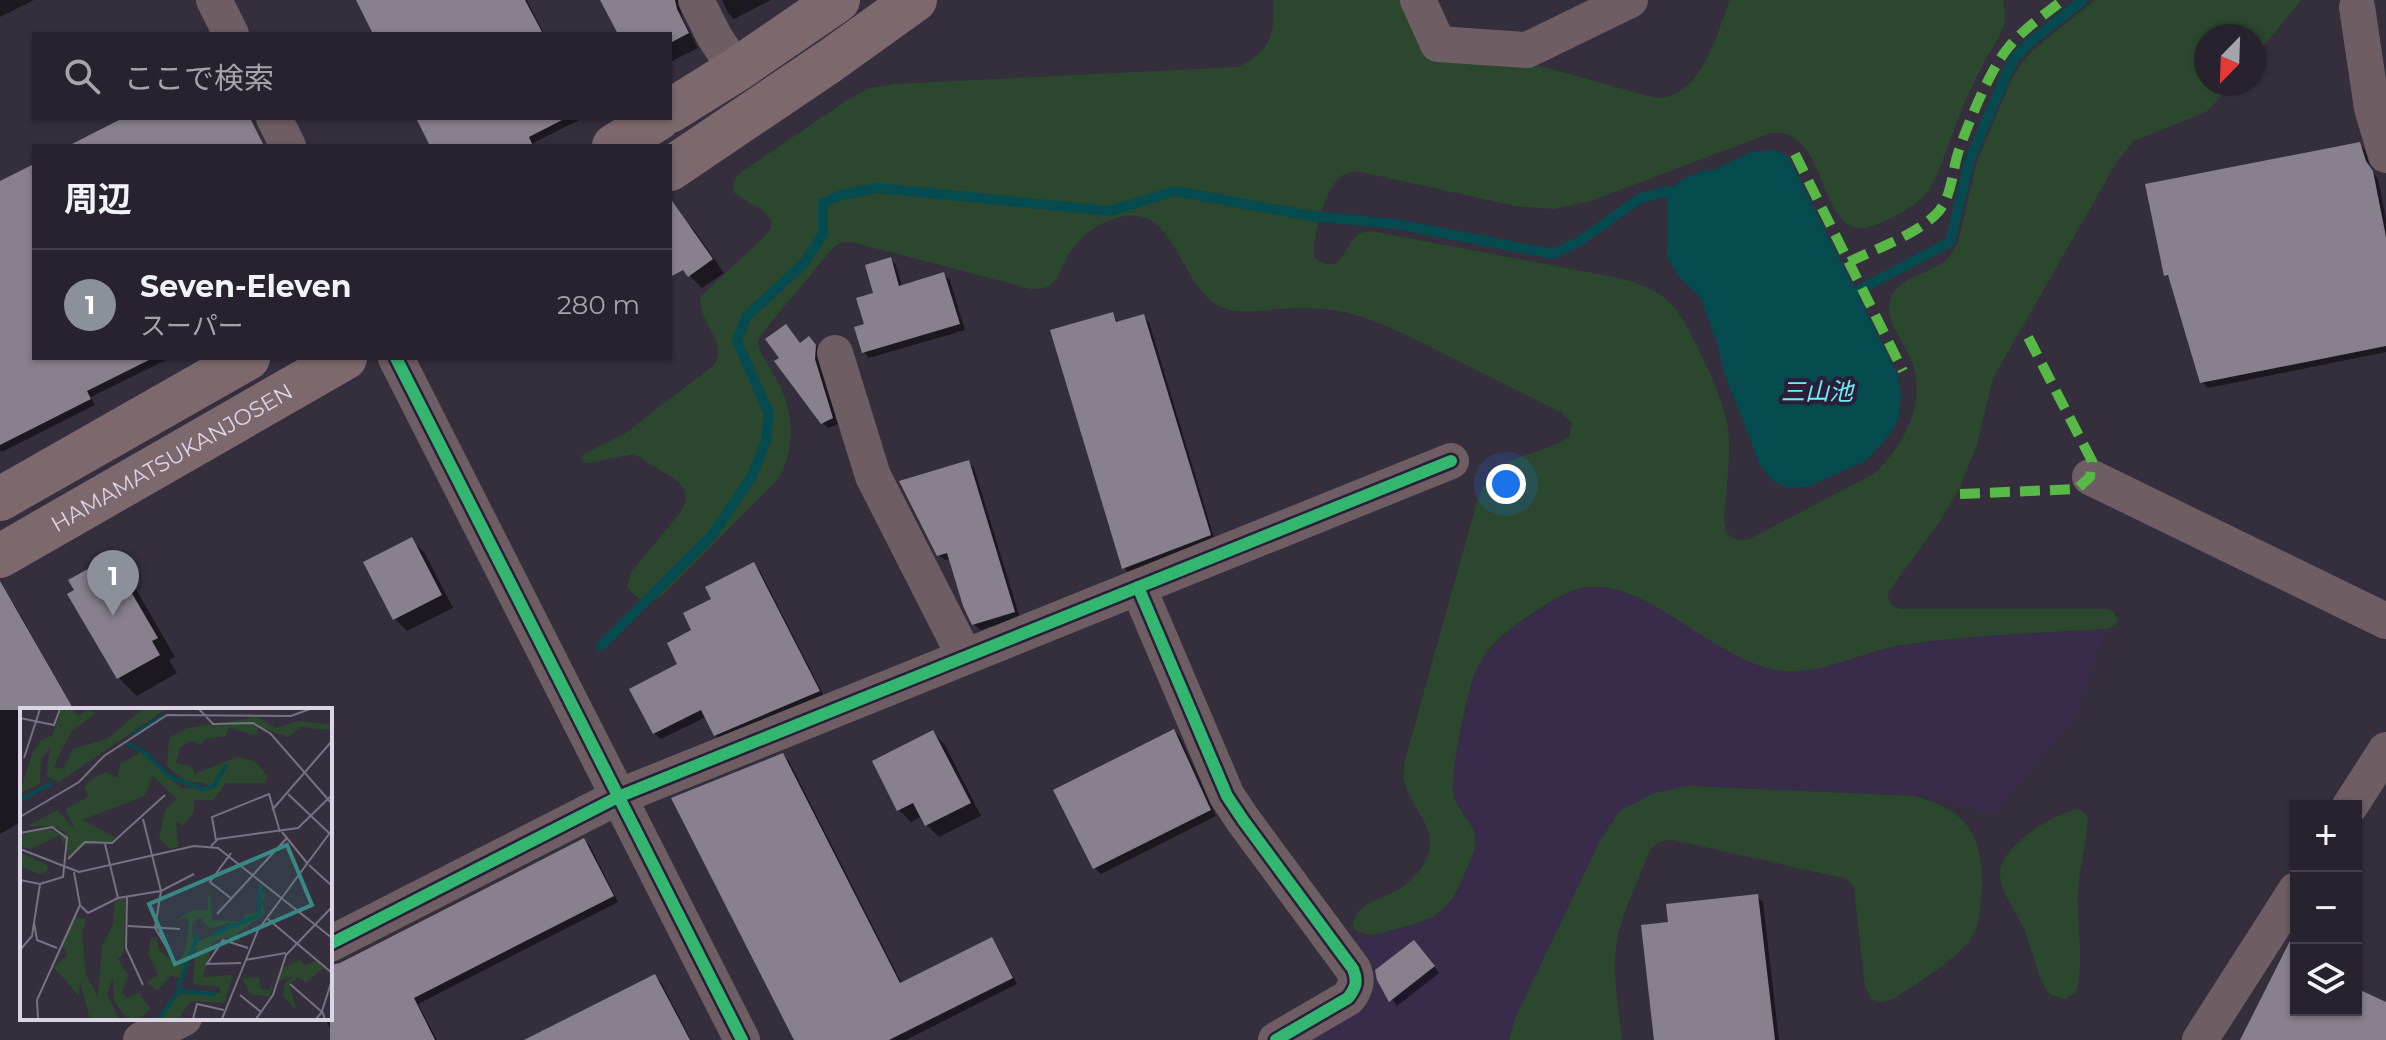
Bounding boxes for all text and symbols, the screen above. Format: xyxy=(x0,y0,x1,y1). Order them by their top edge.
north arrow xyxy=(2194,24,2266,96)
search box xyxy=(32,32,672,120)
icon: search xyxy=(60,54,104,98)
text: ここで検索 xyxy=(124,60,274,97)
text: 周辺 xyxy=(64,178,132,220)
text: Seven-Eleven xyxy=(140,268,351,305)
text: 1 xyxy=(85,289,95,321)
text: 280 m xyxy=(557,289,640,321)
text: スーパー xyxy=(140,310,244,342)
water label: 三山池 xyxy=(1781,377,1855,406)
street label: HAMAMATSUKANJOSEN xyxy=(46,378,298,538)
your location xyxy=(1486,464,1526,504)
pin: 1 xyxy=(87,550,139,616)
inset map xyxy=(20,708,332,1020)
map controls xyxy=(2290,800,2362,1016)
button: + xyxy=(2290,800,2362,872)
button: − xyxy=(2290,872,2362,944)
button: layers xyxy=(2290,944,2362,1016)

